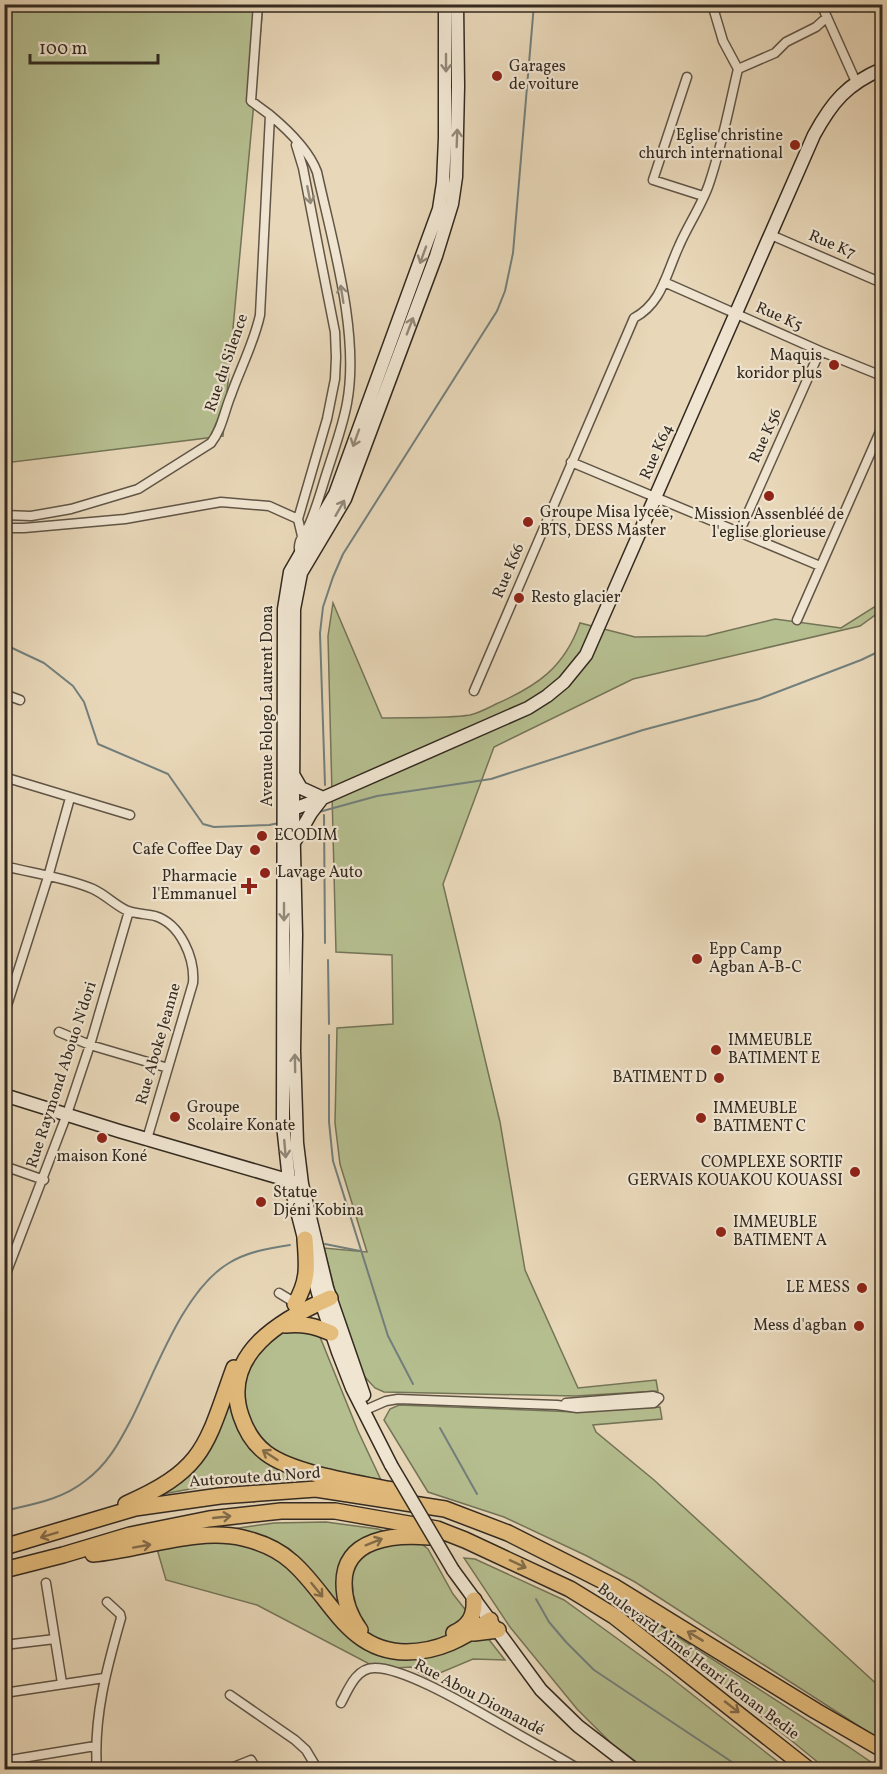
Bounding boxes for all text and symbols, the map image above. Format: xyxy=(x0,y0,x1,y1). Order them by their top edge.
scale bar xyxy=(30,27,158,65)
text: 100 m xyxy=(39,37,88,62)
one-way arrow xyxy=(440,52,452,72)
place label: Garages de voiture xyxy=(509,56,579,96)
marker: Garages de voiture xyxy=(490,69,504,83)
place label: Eglise christine church international xyxy=(639,125,783,165)
one-way arrow xyxy=(451,129,463,149)
marker: Eglise christine church international xyxy=(788,138,802,152)
one-way arrow xyxy=(304,185,315,205)
street label: Rue K7 xyxy=(805,225,859,265)
one-way arrow xyxy=(417,245,428,264)
one-way arrow xyxy=(337,285,348,305)
street label: Rue K5 xyxy=(752,297,806,337)
street label: Rue du Silence xyxy=(200,311,254,415)
one-way arrow xyxy=(405,317,416,336)
place label: Maquis koridor plus xyxy=(736,345,822,385)
marker: Maquis koridor plus xyxy=(827,358,841,372)
street label: Rue K56 xyxy=(744,405,788,467)
street label: Rue K64 xyxy=(635,421,679,483)
one-way arrow xyxy=(350,428,361,447)
marker: Mission Assenbléé de l'eglise glorieuse xyxy=(762,489,776,503)
one-way arrow xyxy=(334,500,346,517)
place label: Groupe Misa lycée, BTS, DESS Master xyxy=(540,502,673,542)
place label: Mission Assenbléé de l'eglise glorieuse xyxy=(694,504,844,544)
marker: Groupe Misa lycée, BTS, DESS Master xyxy=(521,515,535,529)
street label: Rue K66 xyxy=(488,540,530,602)
place label: Resto glacier xyxy=(531,587,621,609)
marker: Resto glacier xyxy=(512,591,526,605)
street label: Avenue Fologo Laurent Dona xyxy=(257,605,279,807)
place label: ECODIM xyxy=(274,825,338,847)
marker: ECODIM xyxy=(255,829,269,843)
place label: Cafe Coffee Day xyxy=(133,839,243,861)
marker: Cafe Coffee Day xyxy=(248,843,262,857)
place label: Lavage Auto xyxy=(277,862,363,884)
place label: Pharmacie l'Emmanuel xyxy=(152,866,237,906)
marker: Lavage Auto xyxy=(258,866,272,880)
marker: Pharmacie l'Emmanuel xyxy=(242,879,256,893)
one-way arrow xyxy=(278,901,290,921)
place label: Epp Camp Agban A-B-C xyxy=(709,939,802,979)
marker: Epp Camp Agban A-B-C xyxy=(690,952,704,966)
street label: Rue Raymond Abouo N'dori xyxy=(21,979,103,1171)
street label: Rue Aboke Jeanne xyxy=(131,980,187,1108)
place label: IMMEUBLE BATIMENT E xyxy=(728,1030,820,1070)
marker: IMMEUBLE BATIMENT E xyxy=(709,1043,723,1057)
one-way arrow xyxy=(289,1053,300,1073)
place label: BATIMENT D xyxy=(613,1067,707,1089)
marker: BATIMENT D xyxy=(712,1071,726,1085)
place label: Groupe Scolaire Konate xyxy=(187,1097,295,1137)
place label: IMMEUBLE BATIMENT C xyxy=(713,1098,806,1138)
marker: Groupe Scolaire Konate xyxy=(168,1110,182,1124)
marker: IMMEUBLE BATIMENT C xyxy=(694,1111,708,1125)
marker: maison Koné xyxy=(95,1131,109,1145)
one-way arrow xyxy=(280,1138,291,1158)
place label: maison Koné xyxy=(57,1146,147,1168)
place label: COMPLEXE SORTIF GERVAIS KOUAKOU KOUASSI xyxy=(628,1152,843,1192)
marker: COMPLEXE SORTIF GERVAIS KOUAKOU KOUASSI xyxy=(848,1165,862,1179)
place label: Statue Djéni Kobina xyxy=(273,1182,364,1222)
marker: Statue Djéni Kobina xyxy=(254,1195,268,1209)
place label: IMMEUBLE BATIMENT A xyxy=(733,1212,827,1252)
marker: IMMEUBLE BATIMENT A xyxy=(714,1225,728,1239)
place label: LE MESS xyxy=(786,1277,850,1299)
marker: LE MESS xyxy=(855,1281,869,1295)
place label: Mess d'agban xyxy=(753,1315,847,1337)
marker: Mess d'agban xyxy=(852,1319,866,1333)
one-way arrow xyxy=(262,1448,279,1460)
street label: Autoroute du Nord xyxy=(189,1462,321,1494)
one-way arrow xyxy=(212,1511,231,1522)
one-way arrow xyxy=(40,1530,59,1541)
one-way arrow xyxy=(364,1536,382,1547)
one-way arrow xyxy=(132,1540,151,1551)
one-way arrow xyxy=(509,1559,527,1570)
street label: Boulevard Aimé Henri Konan Bedie xyxy=(592,1579,804,1745)
one-way arrow xyxy=(311,1582,324,1598)
one-way arrow xyxy=(687,1630,704,1642)
street label: Rue Abou Diomandé xyxy=(410,1654,548,1742)
one-way arrow xyxy=(723,1701,739,1714)

